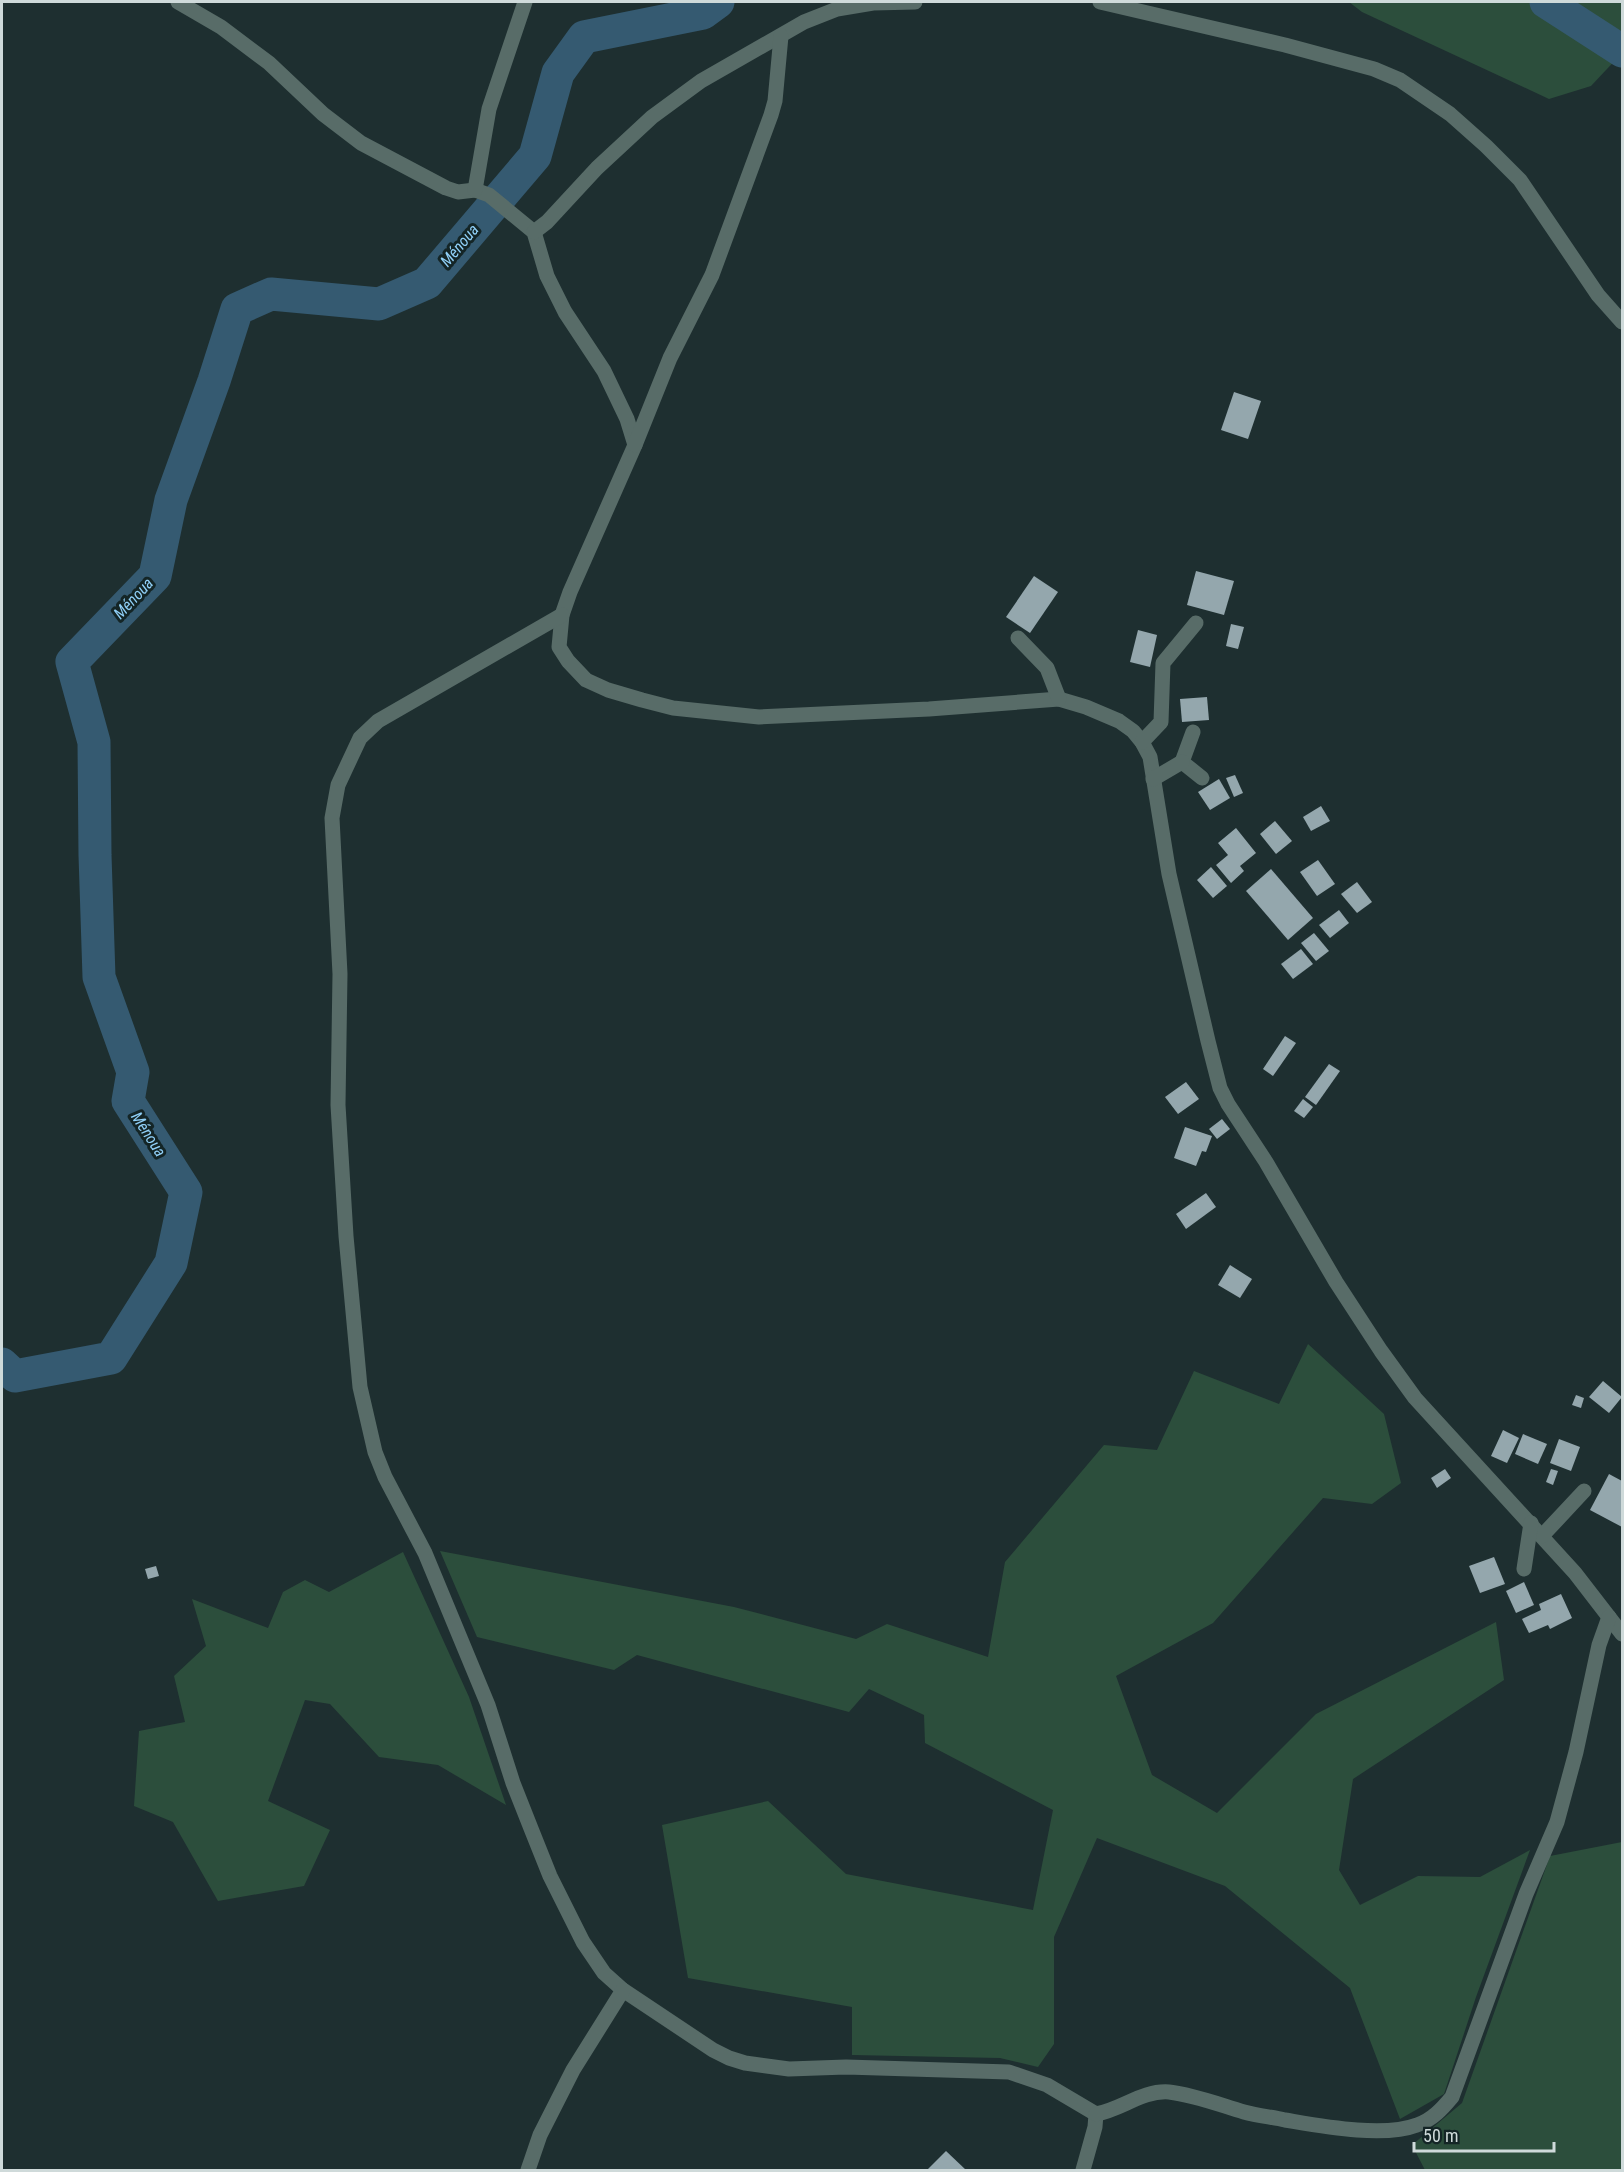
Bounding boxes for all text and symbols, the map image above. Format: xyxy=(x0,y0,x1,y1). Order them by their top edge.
water label: Ménoua xyxy=(436,220,482,270)
water label: Ménoua xyxy=(110,574,157,623)
water label: Ménoua xyxy=(127,1108,170,1160)
scale bar xyxy=(1414,2115,1554,2153)
text: 50 m xyxy=(1423,2125,1458,2146)

